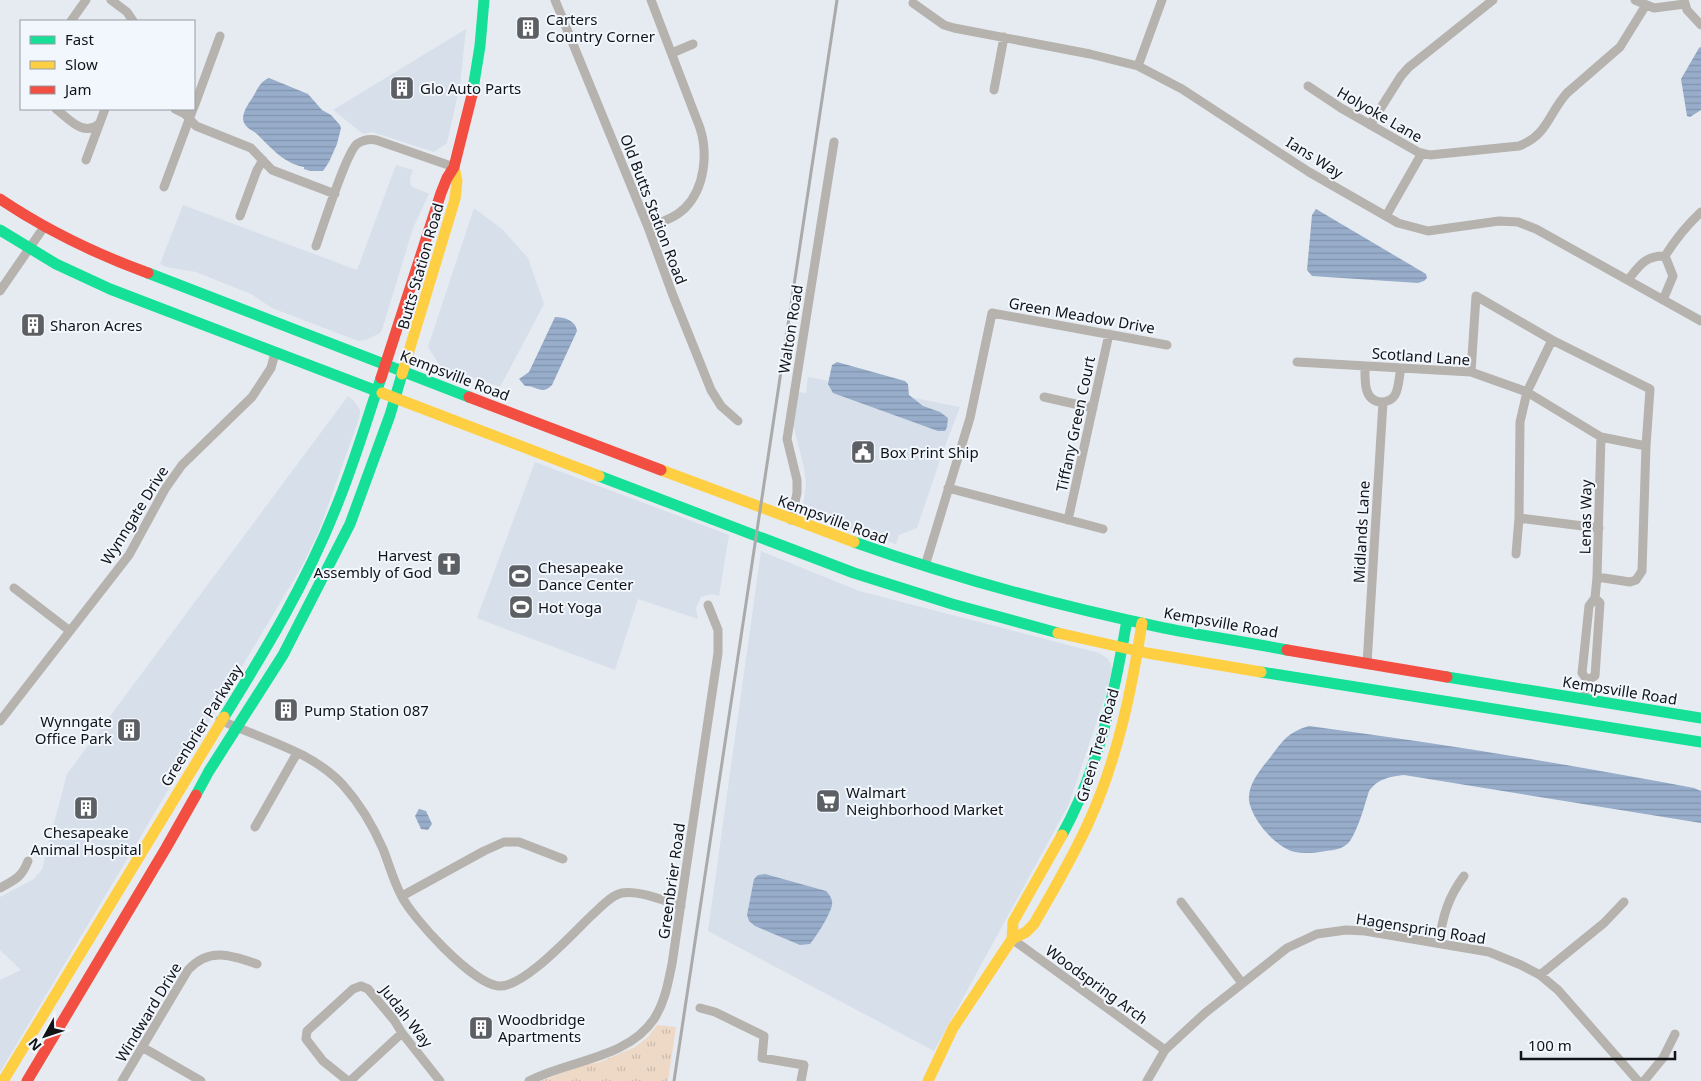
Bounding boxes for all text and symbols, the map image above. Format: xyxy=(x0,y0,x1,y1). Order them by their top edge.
place label: Carters Country Corner xyxy=(546,9,655,46)
building icon: Carters Country Corner xyxy=(515,15,541,41)
legend xyxy=(20,20,195,110)
text: Fast xyxy=(65,29,94,49)
text: Slow xyxy=(65,54,98,74)
building icon: Glo Auto Parts xyxy=(389,75,415,101)
place label: Glo Auto Parts xyxy=(420,78,521,98)
text: Jam xyxy=(63,79,92,99)
street label: Holyoke Lane xyxy=(1334,82,1426,146)
street label: Old Butts Station Road xyxy=(616,131,692,287)
street label: Ians Way xyxy=(1283,132,1348,183)
street label: Butts Station Road xyxy=(392,200,448,332)
street label: Walton Road xyxy=(773,283,807,375)
street label: Green Meadow Drive xyxy=(1007,292,1157,338)
building icon: Sharon Acres xyxy=(20,312,46,338)
place label: Sharon Acres xyxy=(50,315,142,335)
street label: Scotland Lane xyxy=(1371,343,1471,369)
street label: Kempsville Road xyxy=(397,345,513,405)
street label: Tiffany Green Court xyxy=(1051,354,1099,494)
public building icon: Box Print Ship xyxy=(850,439,876,465)
place label: Box Print Ship xyxy=(880,442,979,462)
street label: Wynngate Drive xyxy=(96,462,172,568)
street label: Lenas Way xyxy=(1574,479,1596,555)
street label: Midlands Lane xyxy=(1348,480,1374,584)
street label: Kempsville Road xyxy=(775,490,891,548)
place label: Harvest Assembly of God xyxy=(314,545,433,582)
church icon: Harvest Assembly of God xyxy=(436,551,462,577)
place label: Chesapeake Dance Center xyxy=(538,557,633,594)
sports icon: Chesapeake Dance Center xyxy=(507,563,533,589)
sports icon: Hot Yoga xyxy=(508,594,534,620)
place label: Hot Yoga xyxy=(538,597,602,617)
street label: Kempsville Road xyxy=(1162,602,1280,642)
street label: Greenbrier Parkway xyxy=(155,660,247,790)
street label: Kempsville Road xyxy=(1561,671,1679,709)
street label: Green Tree Road xyxy=(1071,686,1123,804)
building icon: Pump Station 087 xyxy=(273,697,299,723)
place label: Pump Station 087 xyxy=(304,700,429,720)
place label: Wynngate Office Park xyxy=(35,711,112,748)
building icon: Wynngate Office Park xyxy=(116,717,142,743)
place label: Walmart Neighborhood Market xyxy=(846,782,1004,819)
supermarket icon: Walmart Neighborhood Market xyxy=(815,788,841,814)
building icon: Chesapeake Animal Hospital xyxy=(73,795,99,821)
place label: Chesapeake Animal Hospital xyxy=(30,822,142,859)
street label: Greenbrier Road xyxy=(653,822,689,940)
street label: Hagenspring Road xyxy=(1355,908,1487,948)
street label: Woodspring Arch xyxy=(1042,940,1152,1028)
street label: Windward Drive xyxy=(110,959,186,1065)
street label: Judah Way xyxy=(375,979,438,1052)
place label: Woodbridge Apartments xyxy=(498,1009,585,1046)
north arrow xyxy=(20,1011,70,1061)
building icon: Woodbridge Apartments xyxy=(468,1015,494,1041)
scale bar xyxy=(1521,1028,1675,1060)
text: N xyxy=(24,1034,46,1055)
text: 100 m xyxy=(1528,1035,1572,1055)

